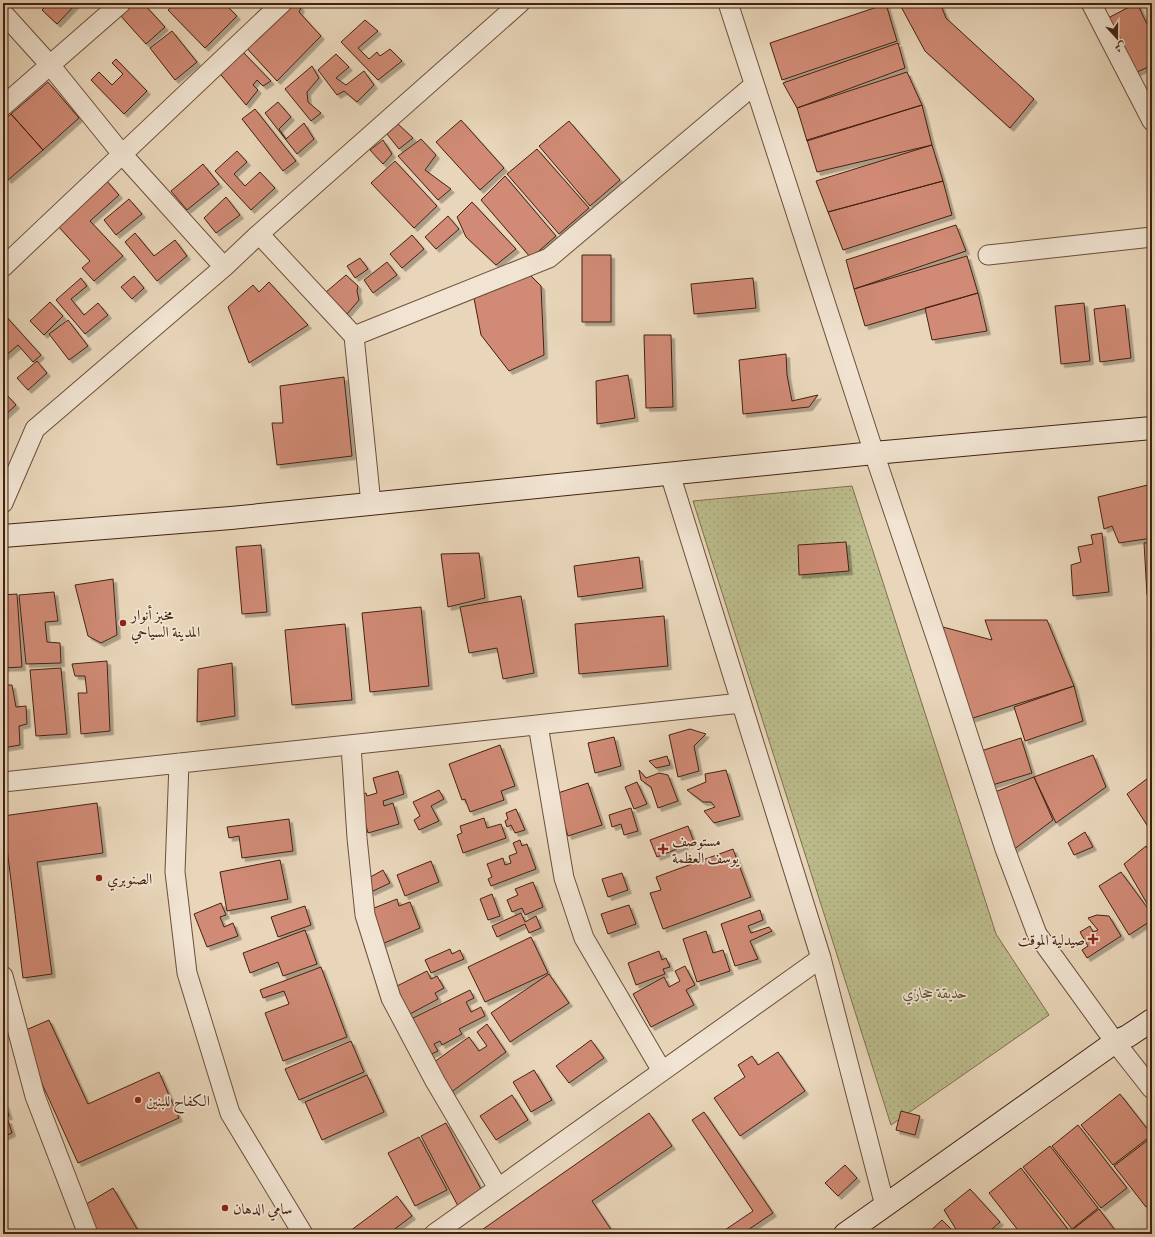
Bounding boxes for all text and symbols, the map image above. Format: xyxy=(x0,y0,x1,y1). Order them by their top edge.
north arrow xyxy=(1097,18,1137,58)
text: ش xyxy=(1113,39,1128,56)
place label: مخبز أنوار المدينة السياحي xyxy=(129,604,200,644)
marker: مخبز أنوار المدينة السياحي xyxy=(118,618,128,628)
place label: مستوصف يوسف العظمة xyxy=(672,831,740,867)
marker: مستوصف يوسف العظمة xyxy=(657,843,669,855)
place label: الصنوبري xyxy=(107,869,152,891)
marker: الصنوبري xyxy=(94,873,104,883)
place label: صيدلية الموقت xyxy=(1017,930,1085,949)
marker: صيدلية الموقت xyxy=(1088,934,1098,944)
park label: حديقة حجازي xyxy=(903,983,967,1005)
place label: الكفاح للبنين xyxy=(146,1091,210,1114)
marker: الكفاح للبنين xyxy=(133,1095,143,1105)
place label: سامي الدهان xyxy=(233,1199,292,1221)
marker: سامي الدهان xyxy=(220,1203,230,1213)

